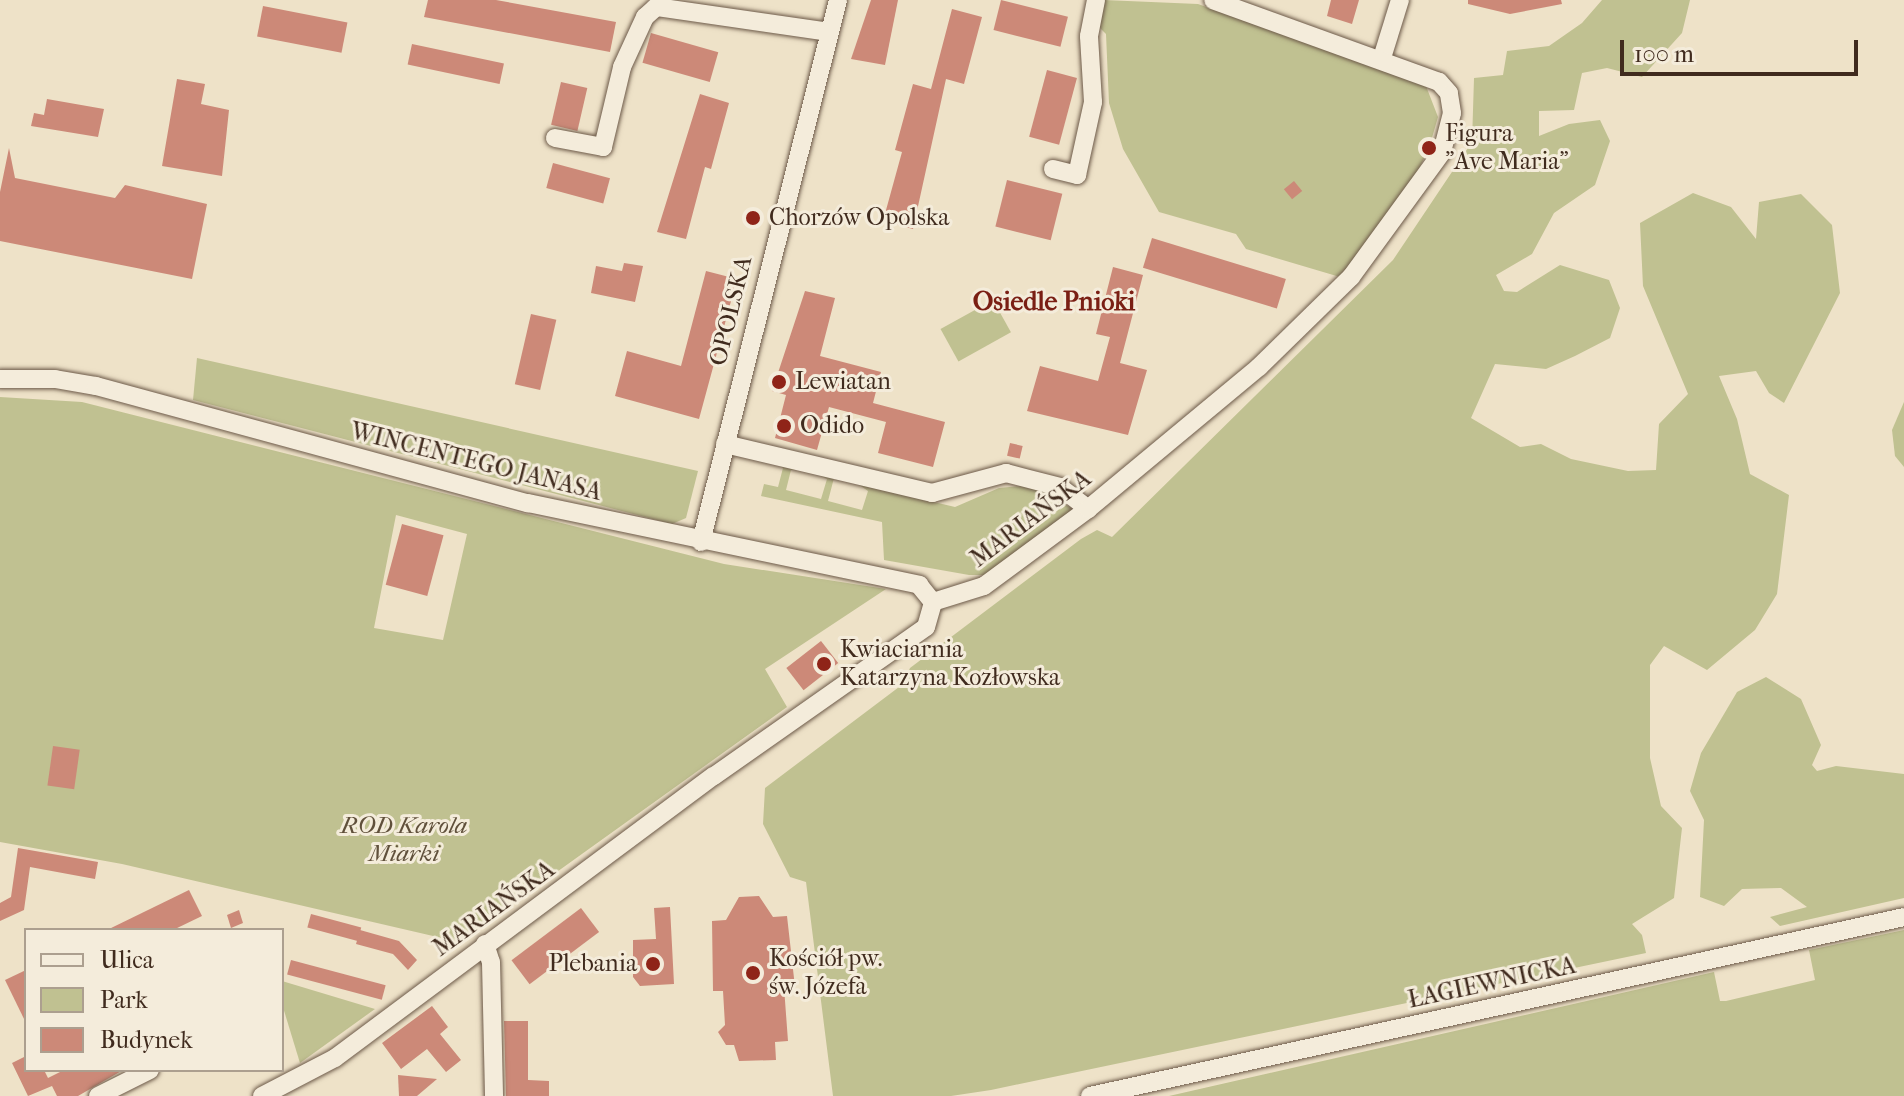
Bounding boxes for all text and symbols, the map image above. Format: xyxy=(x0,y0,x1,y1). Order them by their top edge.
scale bar xyxy=(1624,24,1862,74)
text: 100 m xyxy=(1634,40,1694,68)
place label: Figura "Ave Maria" xyxy=(1445,120,1569,176)
marker: Figura "Ave Maria" xyxy=(1420,139,1438,157)
place label: Chorzów Opolska xyxy=(769,204,949,232)
marker: Chorzów Opolska xyxy=(744,209,762,227)
street label: OPOLSKA xyxy=(704,253,758,369)
district label: Osiedle Pnioki xyxy=(973,286,1135,318)
place label: Lewiatan xyxy=(795,368,891,396)
marker: Lewiatan xyxy=(770,373,788,391)
place label: Odido xyxy=(800,412,864,440)
street label: WINCENTEGO JANASA xyxy=(348,417,604,507)
marker: Odido xyxy=(775,417,793,435)
street label: MARIAŃSKA xyxy=(965,464,1097,574)
place label: Kwiaciarnia Katarzyna Kozłowska xyxy=(840,636,1060,692)
marker: Kwiaciarnia Katarzyna Kozłowska xyxy=(815,655,833,673)
park label: ROD Karola Miarki xyxy=(341,812,467,868)
street label: MARIAŃSKA xyxy=(428,855,560,963)
legend xyxy=(24,928,284,1072)
place label: Kościół pw. św. Józefa xyxy=(769,945,882,1001)
text: Ulica xyxy=(100,946,154,974)
place label: Plebania xyxy=(548,950,637,978)
street label: ŁAGIEWNICKA xyxy=(1405,951,1579,1015)
marker: Plebania xyxy=(644,955,662,973)
marker: Kościół pw. św. Józefa xyxy=(744,964,762,982)
text: Park xyxy=(100,986,148,1014)
text: Budynek xyxy=(100,1026,193,1054)

